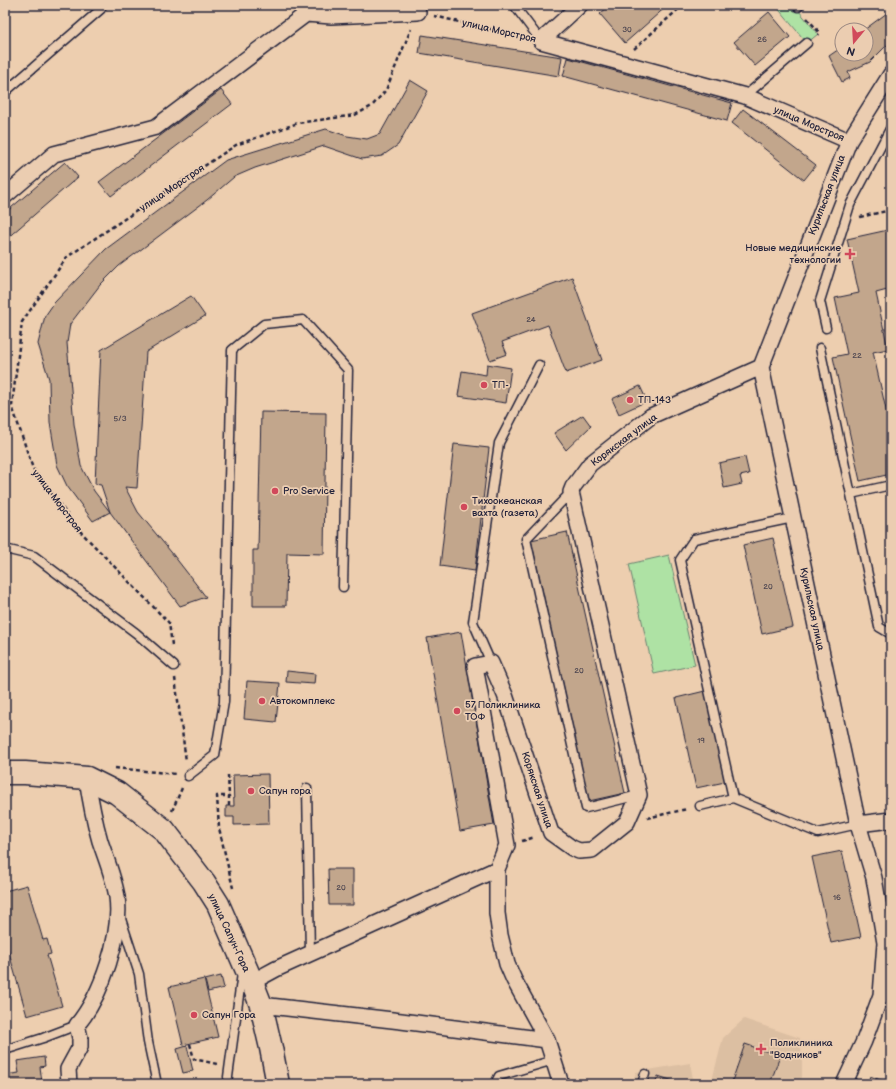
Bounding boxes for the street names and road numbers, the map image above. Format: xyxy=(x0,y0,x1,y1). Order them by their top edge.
street label: улица Морстроя xyxy=(461,17,538,45)
street label: улица Морстроя xyxy=(772,104,847,144)
street label: Курильская улица xyxy=(806,153,848,237)
street label: улица Морстроя xyxy=(137,162,207,214)
street label: Корякская улица xyxy=(588,411,660,469)
street label: улица Морстроя xyxy=(29,467,85,535)
street label: Курильская улица xyxy=(797,566,827,652)
street label: Корякская улица xyxy=(519,750,555,830)
street label: улица Сапун-Гора xyxy=(206,892,252,974)

